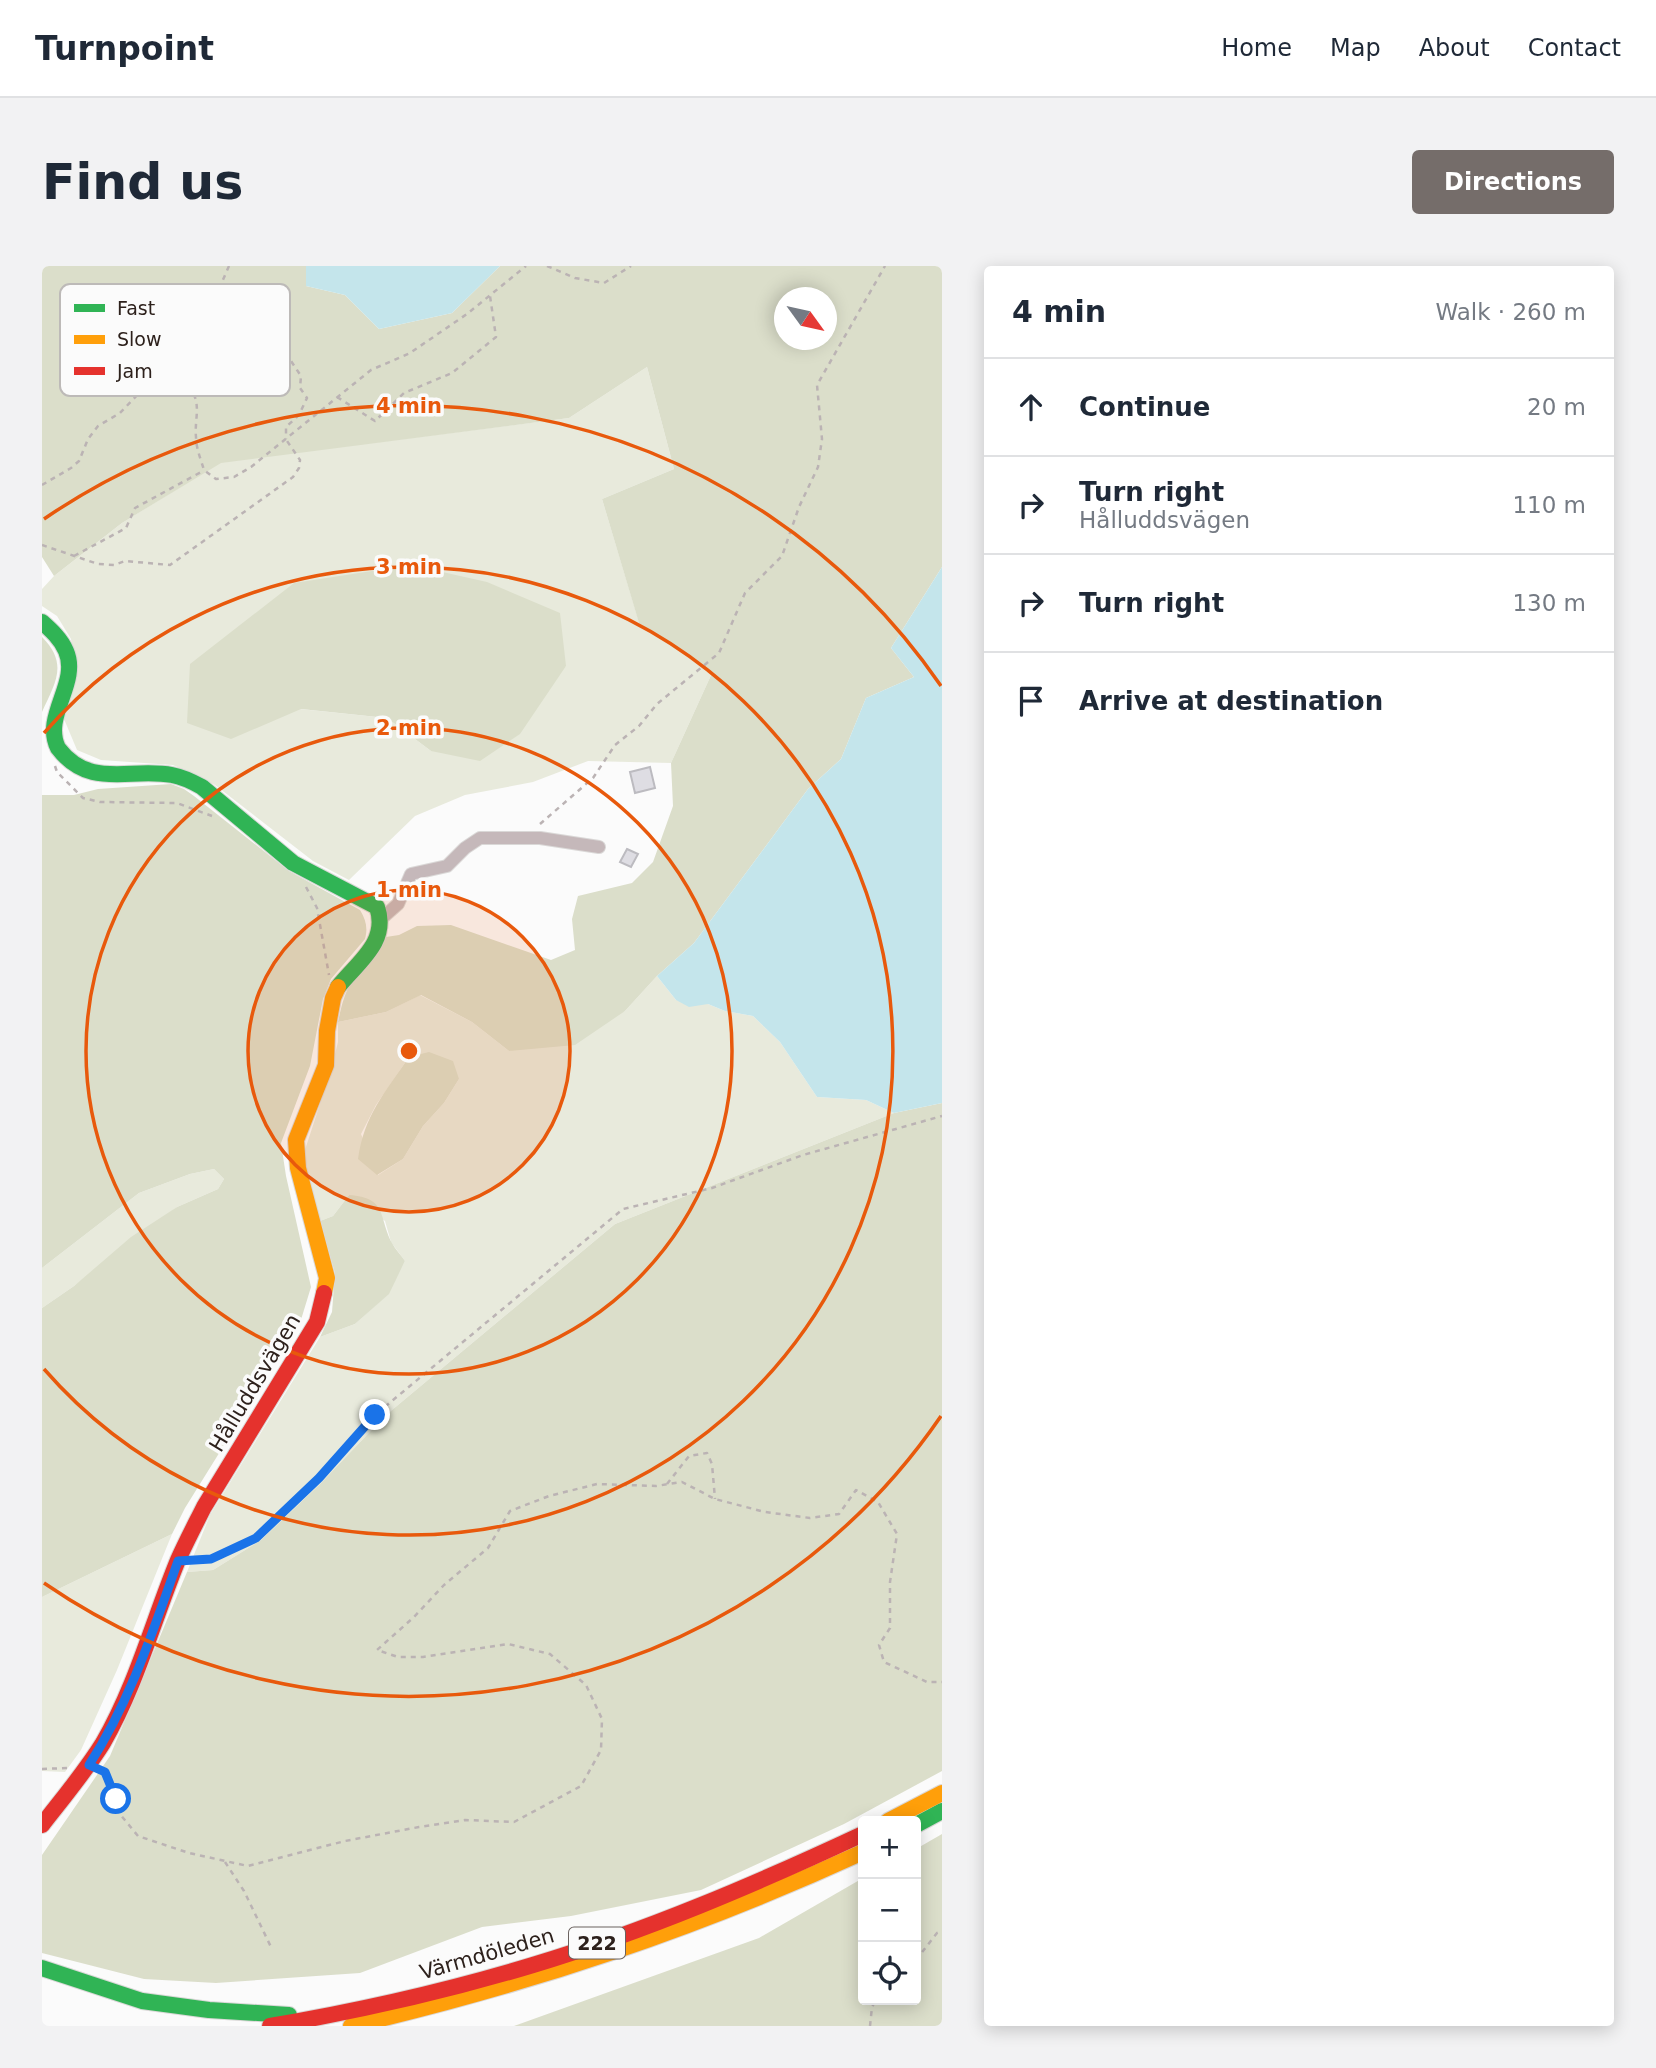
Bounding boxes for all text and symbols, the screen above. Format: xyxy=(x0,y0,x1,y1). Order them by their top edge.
text: Turnpoint xyxy=(35,29,214,68)
text: Home xyxy=(1221,34,1292,62)
text: Map xyxy=(1330,34,1381,62)
text: About xyxy=(1419,34,1490,62)
text: Contact xyxy=(1528,34,1621,62)
button: Directions xyxy=(1412,150,1614,214)
text: Find us xyxy=(42,154,243,211)
legend xyxy=(60,284,290,396)
north arrow xyxy=(774,287,837,350)
text: 4 min xyxy=(1012,294,1106,329)
text: Fast xyxy=(117,297,155,319)
text: Walk · 260 m xyxy=(1435,299,1586,325)
text: Slow xyxy=(117,328,162,350)
text: Jam xyxy=(116,360,153,382)
icon: ahead xyxy=(1012,388,1050,426)
text: Continue xyxy=(1079,392,1210,422)
text: 4 min xyxy=(376,394,442,418)
text: 20 m xyxy=(1527,394,1586,420)
text: Turn right xyxy=(1079,477,1224,507)
icon: right xyxy=(1012,486,1050,524)
text: 110 m xyxy=(1512,492,1586,518)
text: Hålluddsvägen xyxy=(1079,507,1250,533)
text: 3 min xyxy=(376,555,442,579)
icon: right xyxy=(1012,584,1050,622)
text: Turn right xyxy=(1079,588,1224,618)
text: 130 m xyxy=(1512,590,1586,616)
icon: arrive xyxy=(1012,682,1050,720)
text: Arrive at destination xyxy=(1079,686,1383,716)
text: 2 min xyxy=(376,716,442,740)
text: 1 min xyxy=(376,878,442,902)
centre of rings xyxy=(397,1039,421,1063)
street label: Hålluddsvägen xyxy=(204,1309,305,1456)
route end xyxy=(359,1399,390,1430)
route start xyxy=(100,1783,131,1814)
map controls xyxy=(858,1816,921,2005)
button: + xyxy=(858,1816,921,1879)
button: − xyxy=(858,1879,921,1942)
street label: Värmdöleden xyxy=(417,1923,557,1985)
road number: 222 xyxy=(569,1928,625,1959)
button: locate xyxy=(858,1942,921,2005)

